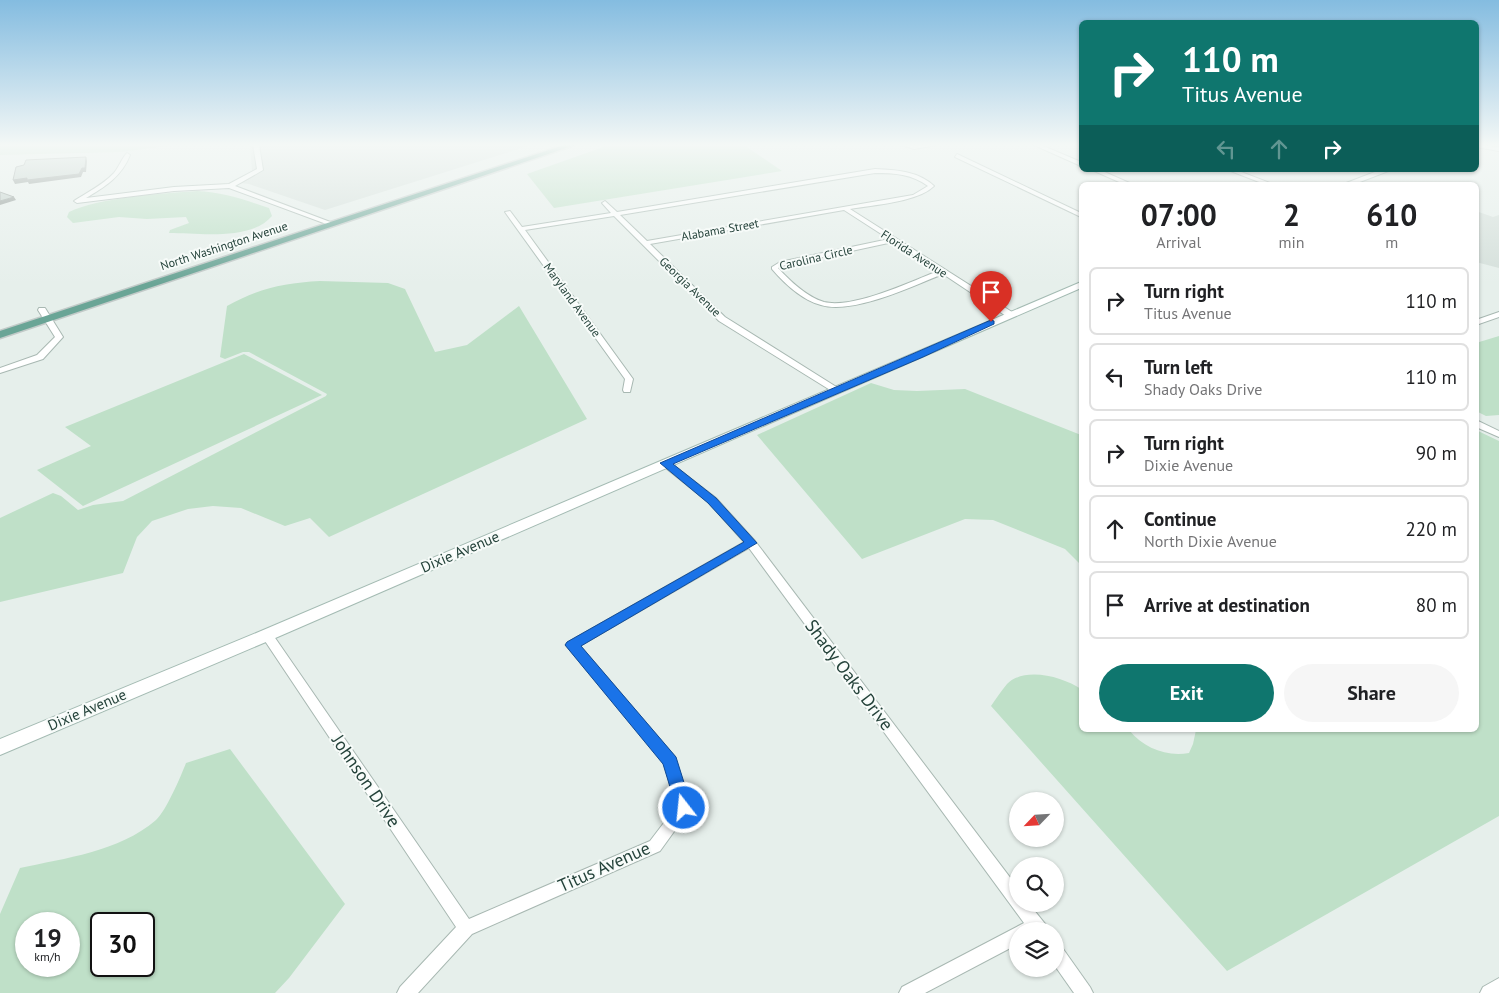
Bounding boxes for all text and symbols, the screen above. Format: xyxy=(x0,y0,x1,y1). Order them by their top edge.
text: 110 m xyxy=(1182,36,1279,82)
icon: right xyxy=(1099,40,1164,105)
text: Titus Avenue xyxy=(1182,80,1303,108)
icon: left xyxy=(1212,135,1240,163)
icon: ahead xyxy=(1265,135,1293,163)
icon: right xyxy=(1318,135,1346,163)
text: 07:00 xyxy=(1141,195,1217,234)
text: 2 xyxy=(1283,195,1300,234)
text: 610 xyxy=(1366,195,1417,234)
street label: Alabama Street xyxy=(680,215,760,244)
street label: North Washington Avenue xyxy=(158,218,289,273)
street label: Florida Avenue xyxy=(878,227,950,281)
text: Arrival xyxy=(1156,232,1201,252)
text: min xyxy=(1279,232,1305,252)
text: m xyxy=(1385,232,1398,252)
street label: Carolina Circle xyxy=(778,242,854,273)
street label: Georgia Avenue xyxy=(656,254,724,320)
street label: Maryland Avenue xyxy=(541,260,604,340)
pin xyxy=(970,271,1012,322)
icon: arrive xyxy=(977,278,1005,306)
text: Turn right xyxy=(1144,279,1224,303)
icon: right xyxy=(1101,287,1129,315)
text: 110 m xyxy=(1405,289,1457,313)
text: Titus Avenue xyxy=(1144,303,1232,323)
text: Turn left xyxy=(1144,355,1213,379)
icon: left xyxy=(1101,363,1129,391)
text: 110 m xyxy=(1405,365,1457,389)
text: Shady Oaks Drive xyxy=(1144,379,1262,399)
text: Turn right xyxy=(1144,431,1224,455)
icon: right xyxy=(1101,439,1129,467)
text: 90 m xyxy=(1416,441,1457,465)
text: Dixie Avenue xyxy=(1144,455,1233,475)
text: Continue xyxy=(1144,507,1216,531)
icon: ahead xyxy=(1101,515,1129,543)
text: 220 m xyxy=(1405,517,1457,541)
street label: Dixie Avenue xyxy=(418,526,502,577)
text: North Dixie Avenue xyxy=(1144,531,1277,551)
icon: arrive xyxy=(1101,591,1129,619)
text: Arrive at destination xyxy=(1144,593,1310,617)
text: 80 m xyxy=(1416,593,1457,617)
street label: Shady Oaks Drive xyxy=(800,615,899,735)
button: Exit xyxy=(1099,664,1274,722)
button: Share xyxy=(1284,664,1459,722)
street label: Dixie Avenue xyxy=(45,684,129,735)
street label: Johnson Drive xyxy=(326,729,406,831)
position arrow xyxy=(657,781,709,833)
north arrow xyxy=(1009,792,1064,848)
map controls xyxy=(1009,792,1064,977)
street label: Titus Avenue xyxy=(554,836,654,897)
button: search xyxy=(1009,857,1064,912)
speed limit sign: 30 xyxy=(90,912,155,977)
text: 19 xyxy=(33,922,62,954)
button: layers xyxy=(1009,922,1064,977)
text: km/h xyxy=(34,949,61,964)

